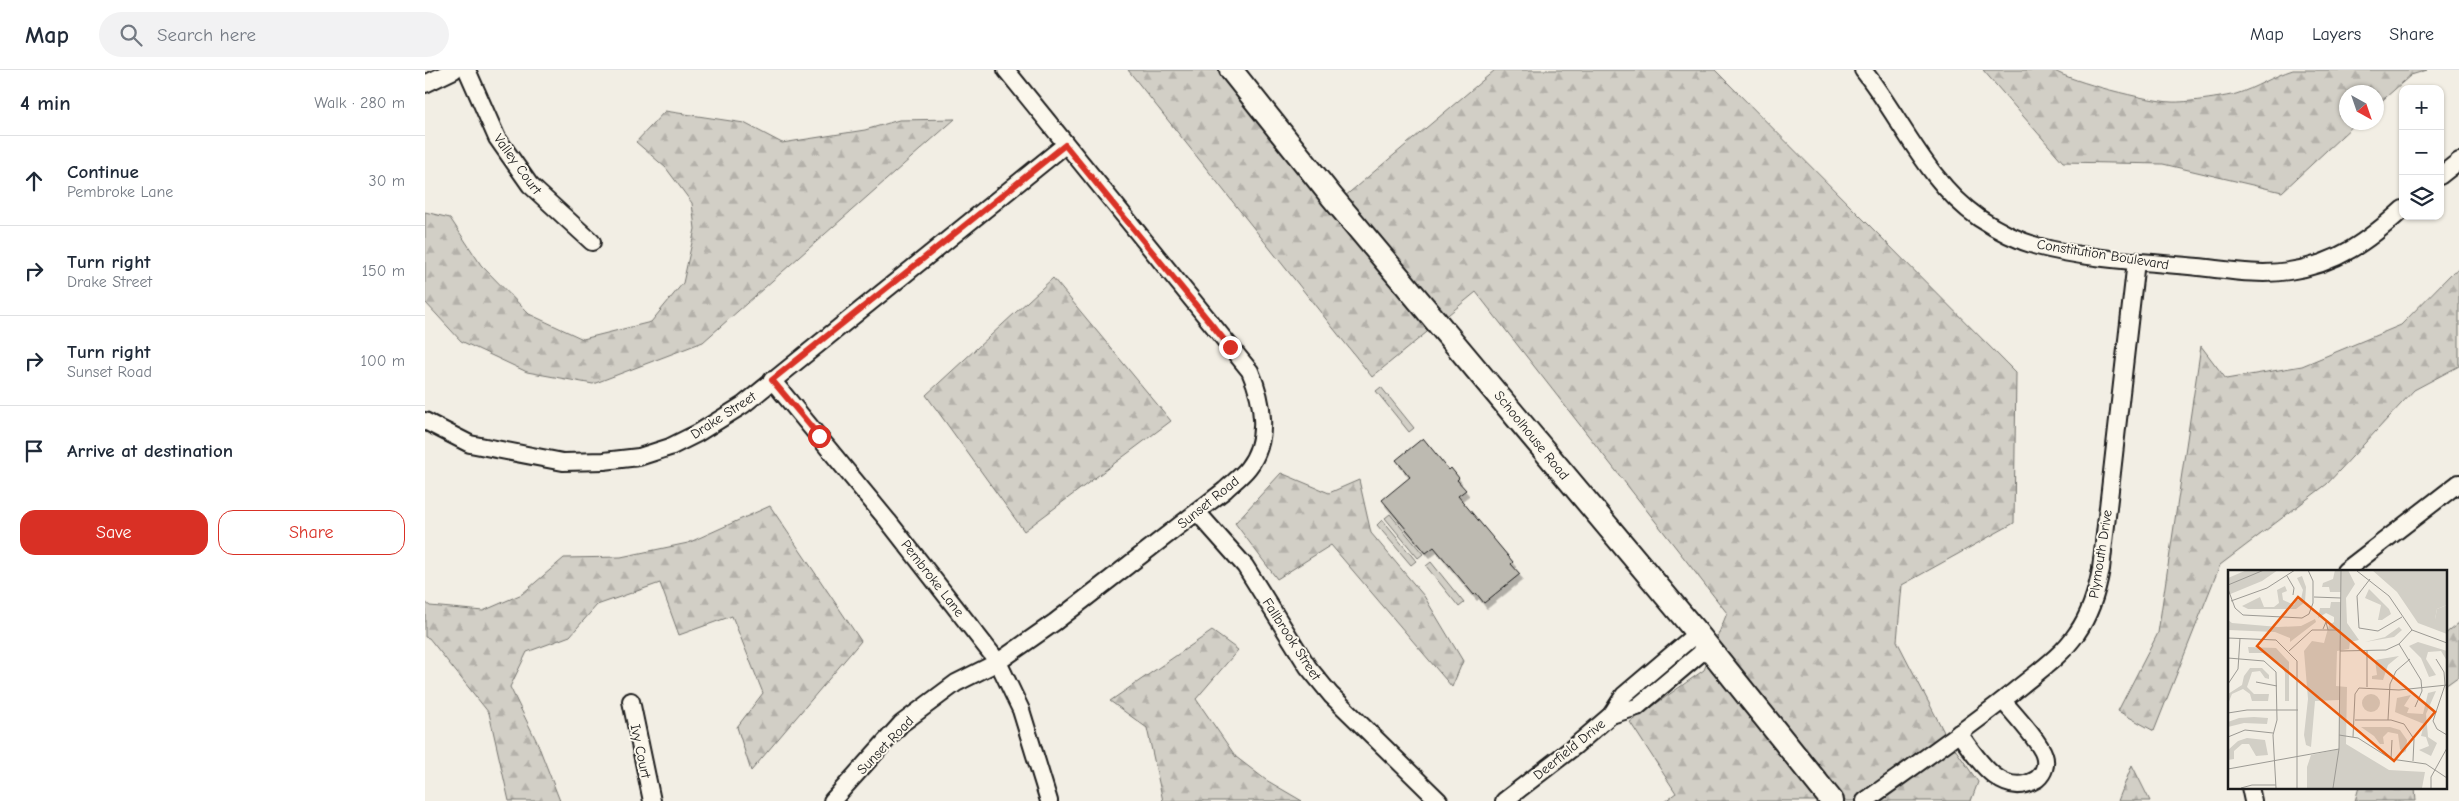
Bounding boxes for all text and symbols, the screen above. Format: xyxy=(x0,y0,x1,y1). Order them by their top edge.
search box xyxy=(99,12,449,57)
text: Map xyxy=(25,21,69,49)
icon: search xyxy=(117,21,145,49)
text: Search here xyxy=(157,24,256,46)
text: Map xyxy=(2250,24,2284,45)
text: Layers xyxy=(2312,24,2361,45)
text: Share xyxy=(2389,24,2434,45)
north arrow xyxy=(2339,85,2384,130)
map controls xyxy=(2399,85,2444,220)
button: + xyxy=(2399,85,2444,130)
text: 4 min xyxy=(20,91,71,115)
text: Walk · 280 m xyxy=(314,94,405,112)
button: − xyxy=(2399,130,2444,175)
street label: Valley Court xyxy=(490,131,546,199)
text: Continue xyxy=(67,161,139,183)
icon: ahead xyxy=(20,167,48,195)
text: 30 m xyxy=(369,172,405,190)
button: layers xyxy=(2399,175,2444,220)
text: Pembroke Lane xyxy=(67,183,173,201)
street label: Constitution Boulevard xyxy=(2036,236,2170,273)
text: Turn right xyxy=(67,251,151,273)
icon: right xyxy=(20,257,48,285)
text: 150 m xyxy=(362,262,405,280)
text: Drake Street xyxy=(67,273,152,291)
route end xyxy=(1219,336,1242,359)
text: Turn right xyxy=(67,341,151,363)
icon: right xyxy=(20,347,48,375)
text: 100 m xyxy=(361,352,405,370)
text: Sunset Road xyxy=(67,363,152,381)
street label: Drake Street xyxy=(687,387,760,443)
street label: Schoolhouse Road xyxy=(1491,387,1573,483)
route start xyxy=(808,425,831,448)
icon: arrive xyxy=(20,437,48,465)
text: Arrive at destination xyxy=(67,440,233,462)
street label: Sunset Road xyxy=(1174,472,1243,532)
street label: Plymouth Drive xyxy=(2085,508,2116,600)
button: Save xyxy=(20,510,208,555)
button: Share xyxy=(218,510,405,555)
street label: Pembroke Lane xyxy=(897,536,968,620)
inset map xyxy=(2228,570,2447,788)
street label: Fallbrook Street xyxy=(1259,595,1325,684)
street label: Sunset Road xyxy=(853,713,917,778)
street label: Deerfield Drive xyxy=(1530,715,1609,784)
street label: Ivy Court xyxy=(626,722,655,781)

